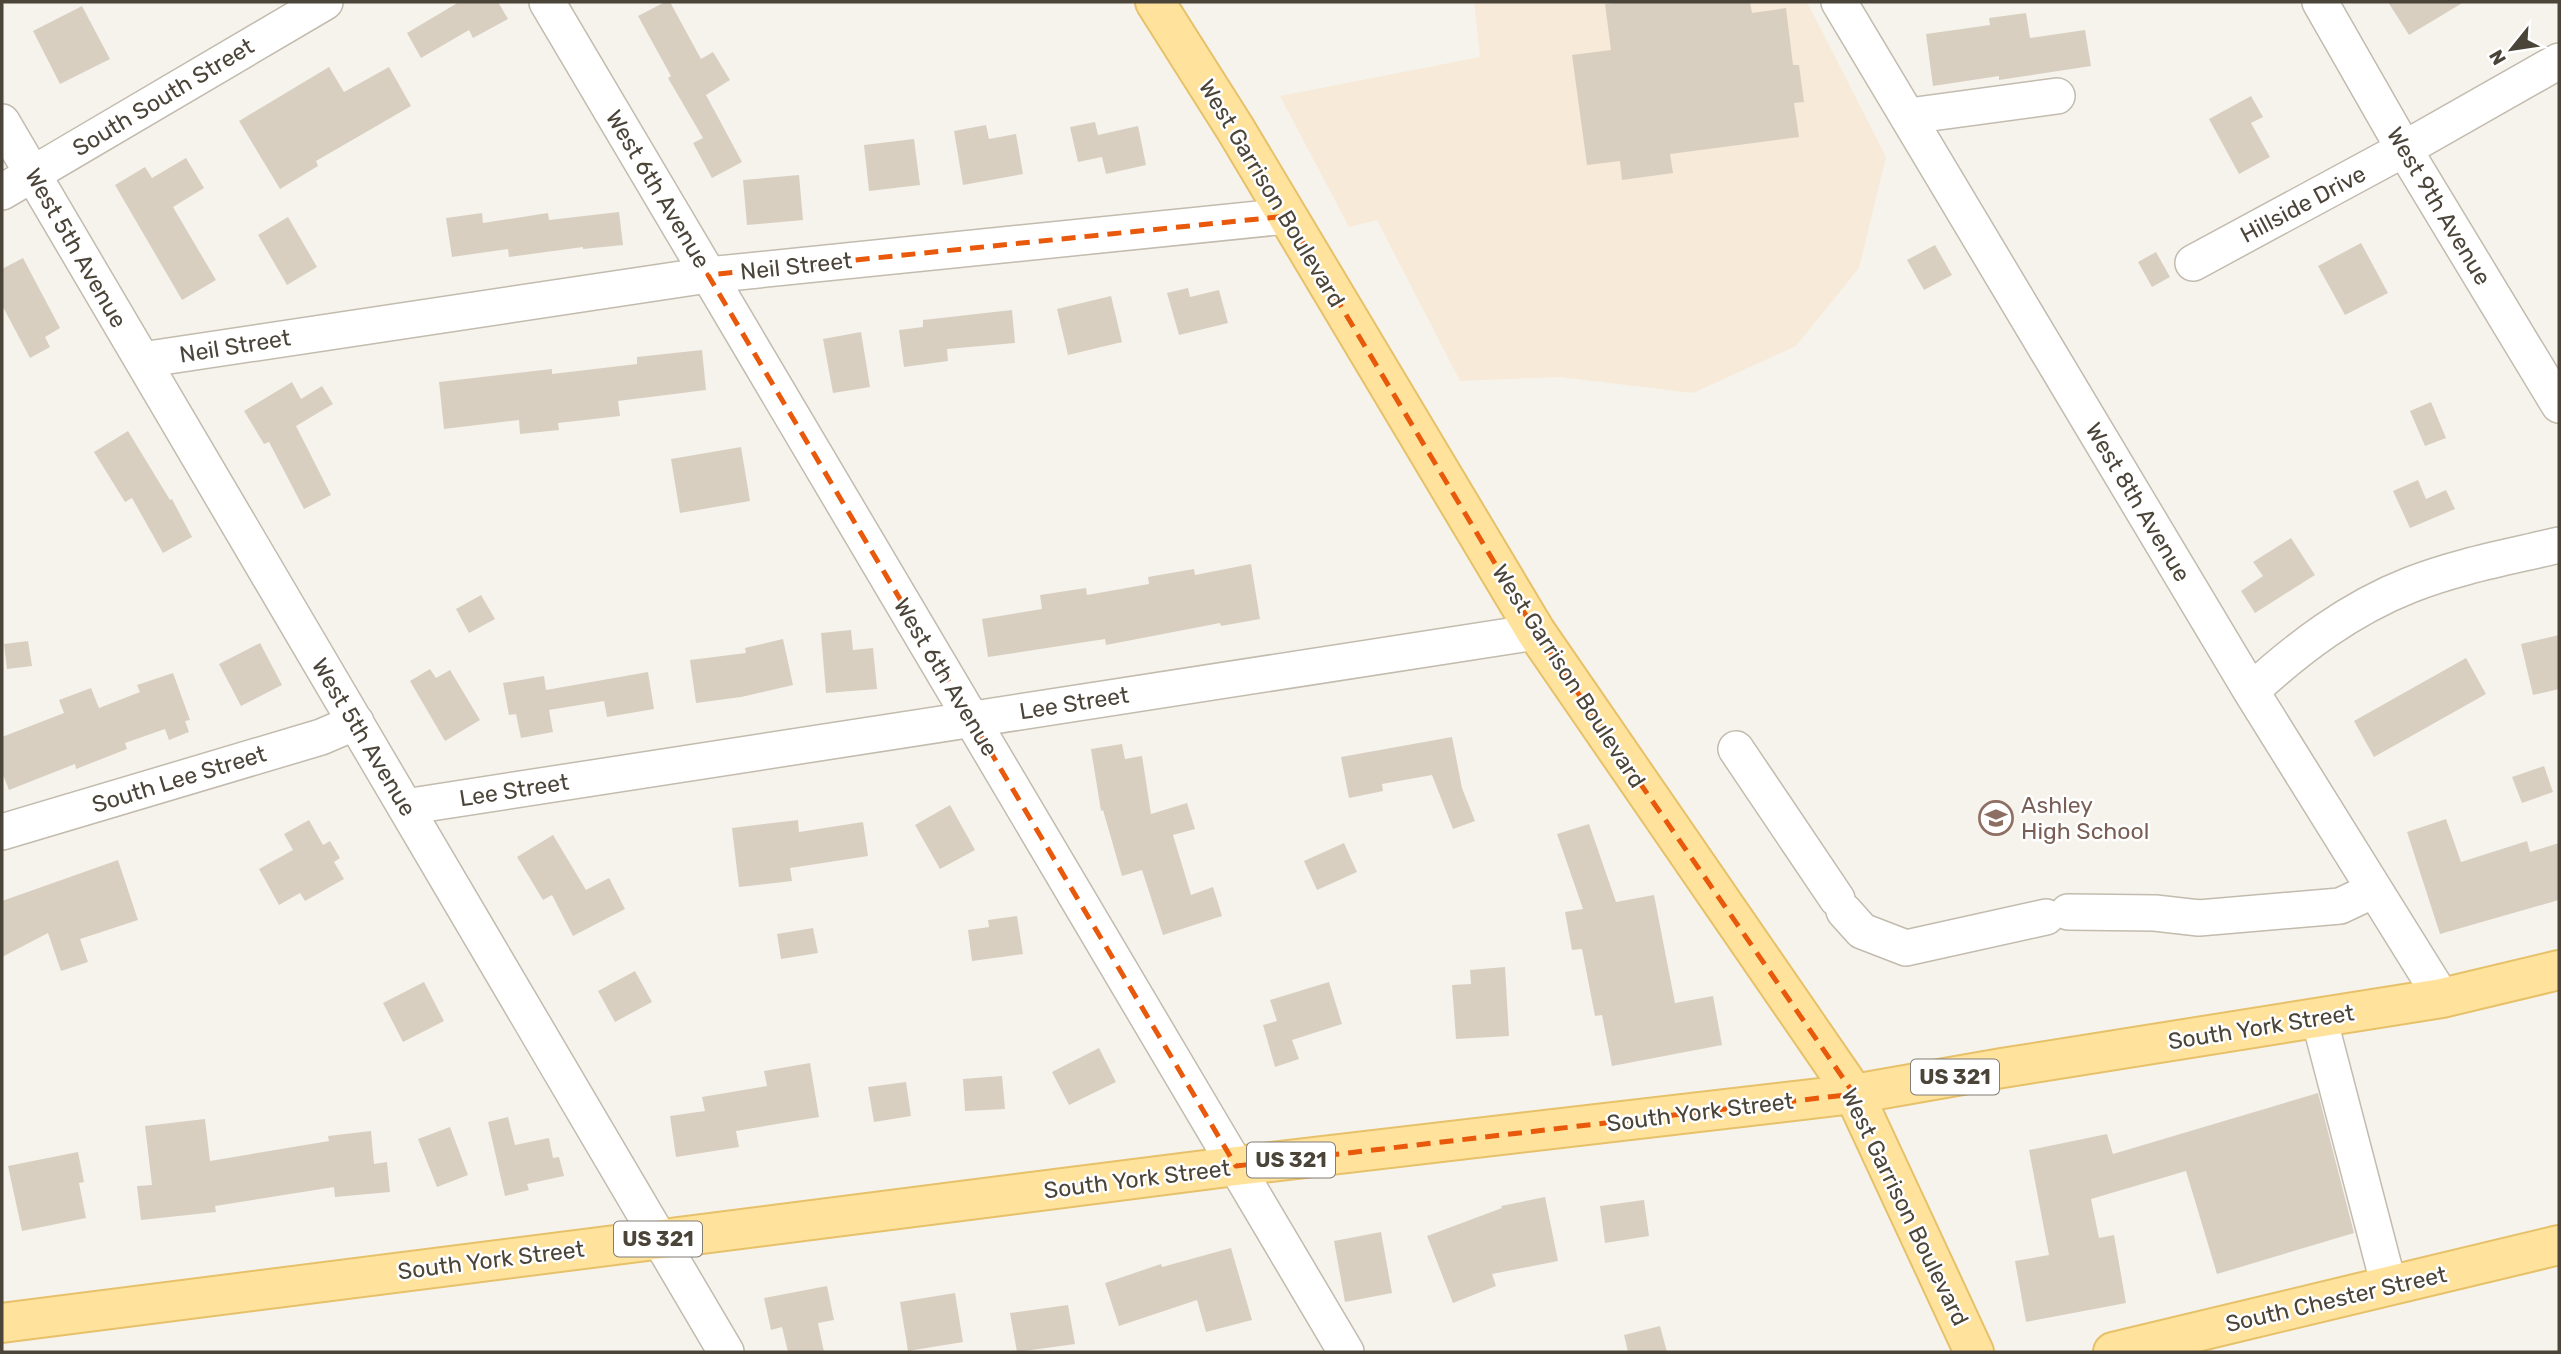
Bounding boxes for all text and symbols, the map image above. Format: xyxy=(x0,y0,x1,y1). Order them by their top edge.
north arrow xyxy=(2477,14,2547,84)
street label: South South Street xyxy=(67,32,259,162)
text: N xyxy=(2484,46,2511,69)
street label: West Garrison Boulevard xyxy=(1193,74,1351,312)
street label: West 6th Avenue xyxy=(600,105,716,273)
street label: West 9th Avenue xyxy=(2381,122,2497,290)
street label: Hillside Drive xyxy=(2235,159,2371,249)
street label: West 5th Avenue xyxy=(19,163,133,333)
street label: Neil Street xyxy=(739,246,853,286)
street label: Neil Street xyxy=(177,323,293,369)
street label: West 8th Avenue xyxy=(2080,417,2196,587)
street label: West Garrison Boulevard xyxy=(1486,559,1652,793)
street label: West 6th Avenue xyxy=(888,593,1004,761)
street label: West 5th Avenue xyxy=(306,653,422,821)
street label: Lee Street xyxy=(1017,681,1131,725)
street label: South Lee Street xyxy=(89,739,269,819)
street label: Lee Street xyxy=(457,768,571,812)
place label: Ashley High School xyxy=(2021,791,2149,845)
school or university icon: Ashley High School xyxy=(1977,799,2015,837)
street label: South York Street xyxy=(2166,998,2356,1056)
road number: US 321 xyxy=(1911,1060,1999,1094)
street label: West Garrison Boulevard xyxy=(1835,1084,1975,1330)
street label: South York Street xyxy=(1605,1087,1795,1137)
road number: US 321 xyxy=(1247,1142,1335,1178)
street label: South York Street xyxy=(1042,1154,1232,1204)
road number: US 321 xyxy=(614,1222,702,1256)
street label: South York Street xyxy=(396,1235,586,1285)
street label: South Chester Street xyxy=(2223,1260,2449,1338)

